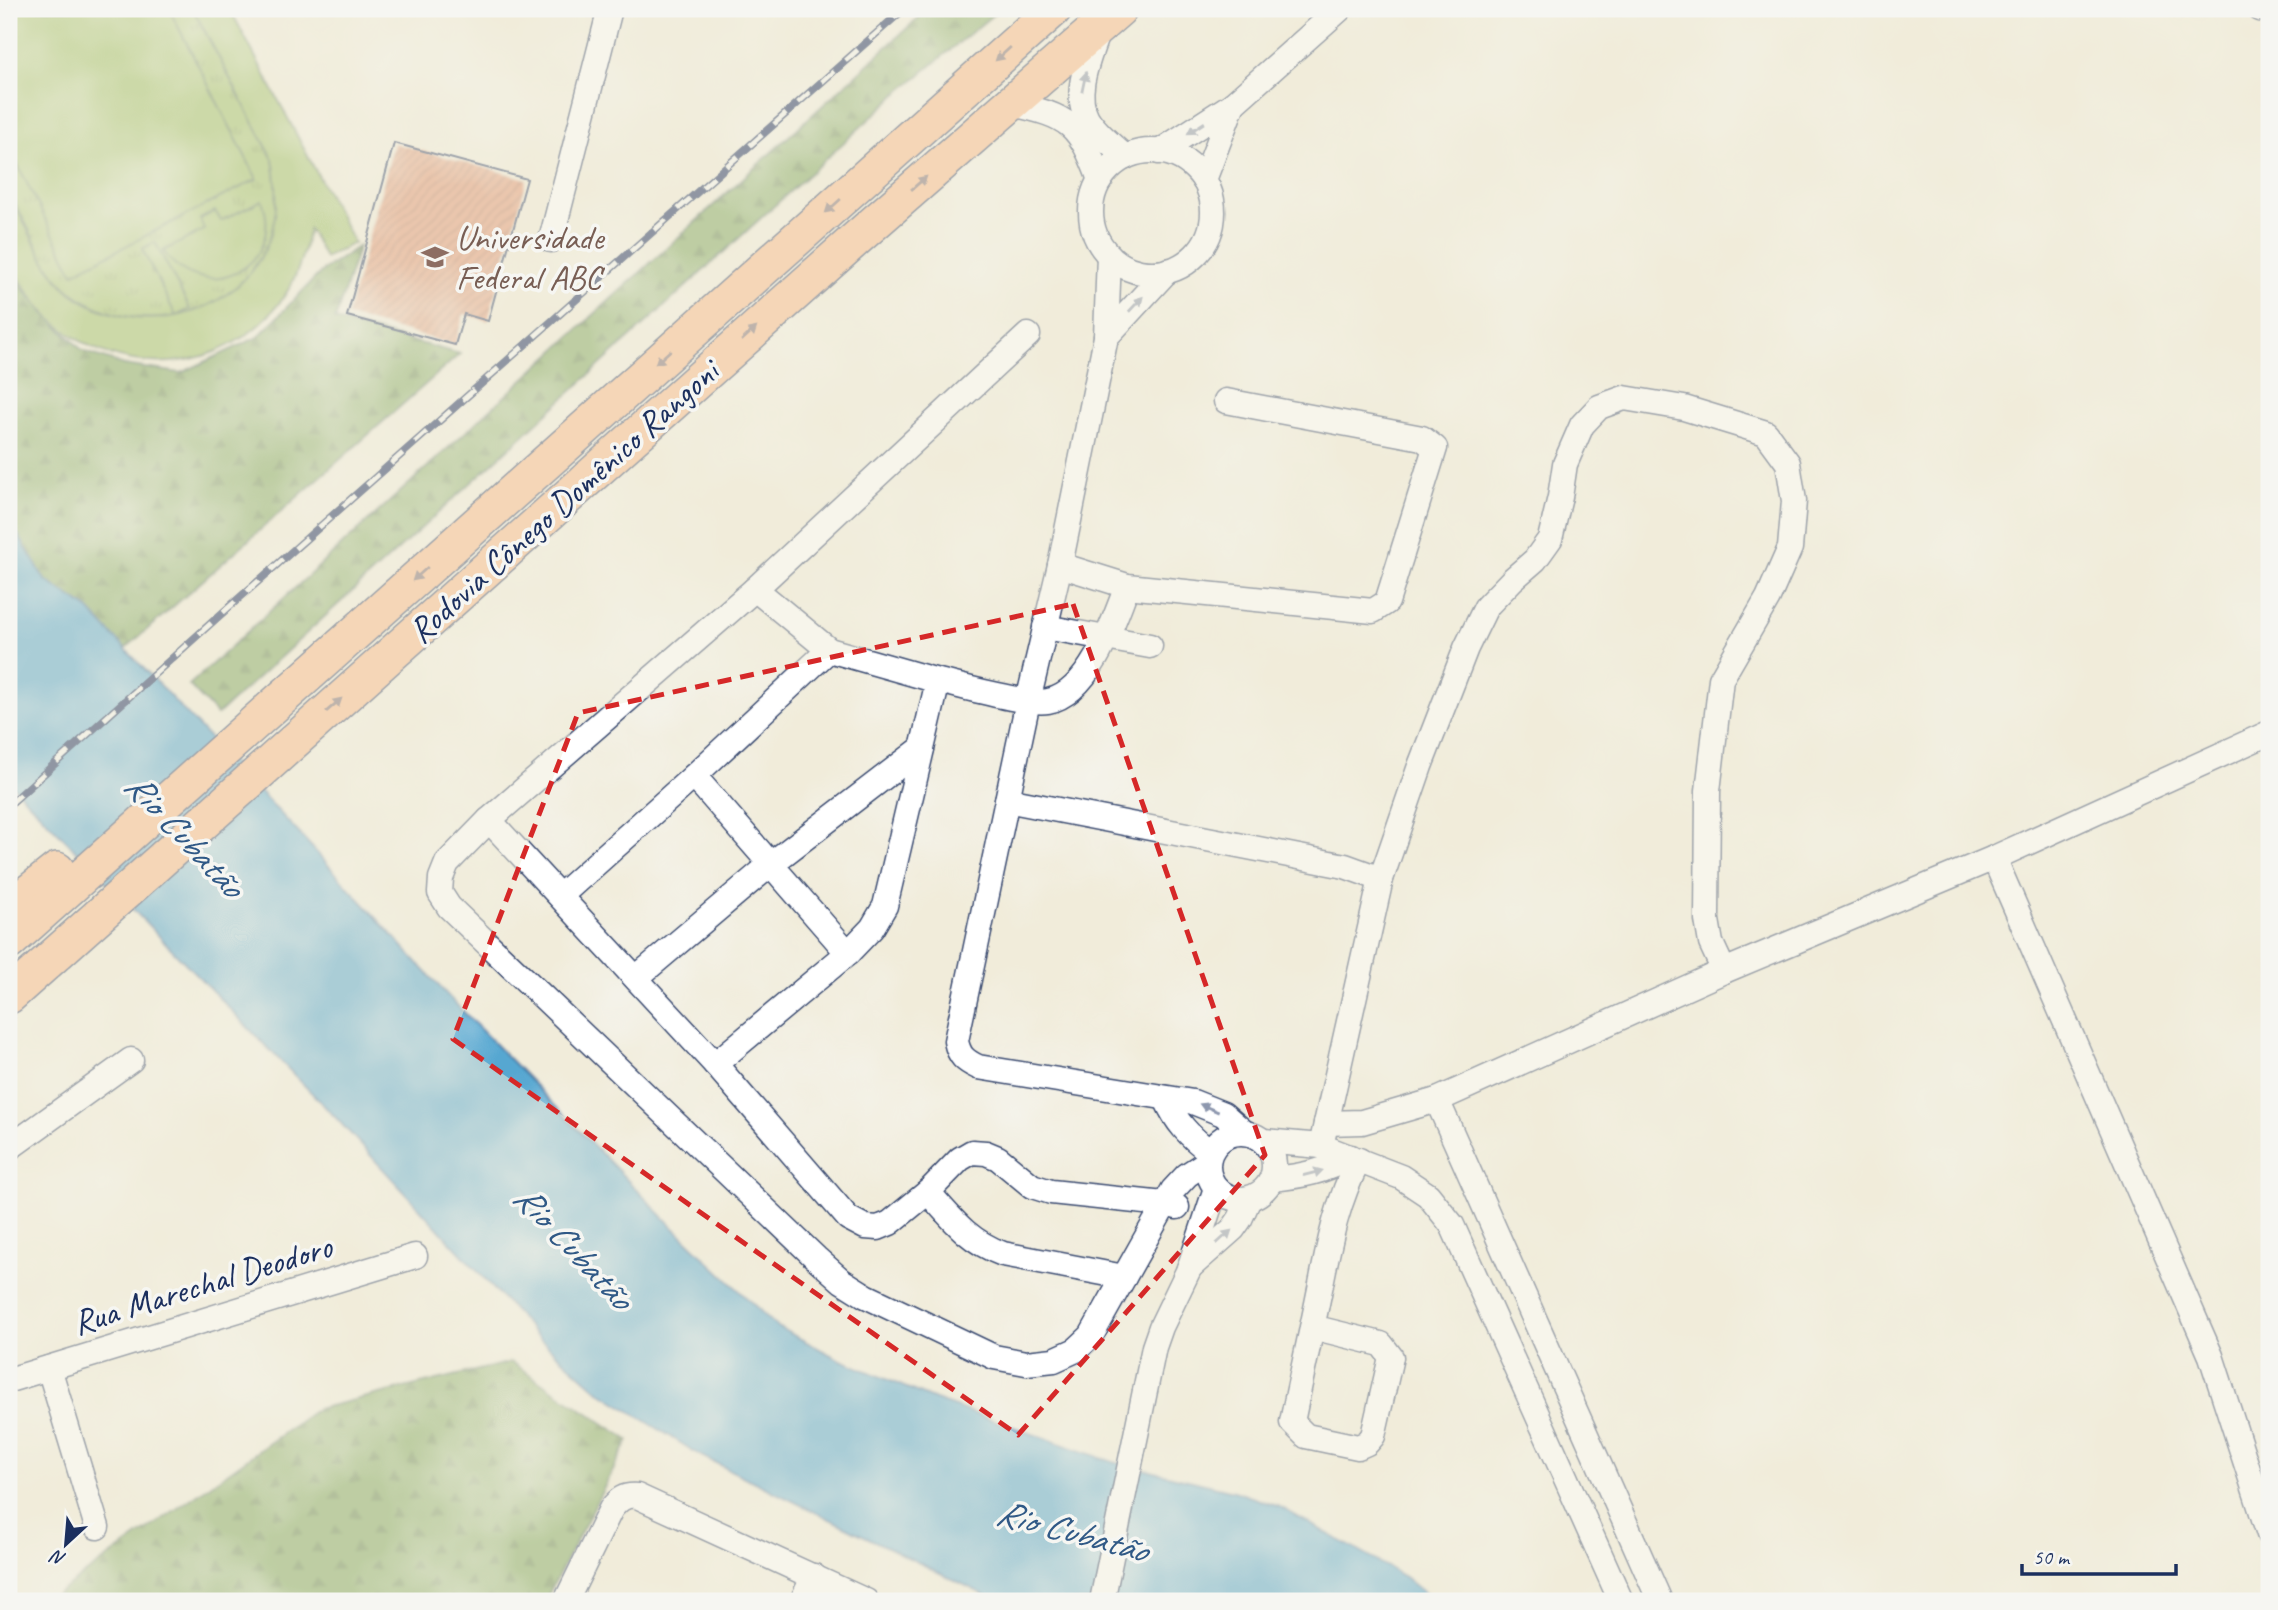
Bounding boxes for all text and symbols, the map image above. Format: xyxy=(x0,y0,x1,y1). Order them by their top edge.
one-way arrow xyxy=(994,46,1012,62)
one-way arrow xyxy=(1079,71,1090,93)
one-way arrow xyxy=(1186,121,1205,134)
one-way arrow xyxy=(911,176,928,191)
one-way arrow xyxy=(825,197,842,213)
place label: Universidade Federal ABC xyxy=(456,215,606,300)
school or university icon: Universidade Federal ABC xyxy=(420,242,450,272)
one-way arrow xyxy=(1128,296,1144,313)
one-way arrow xyxy=(740,327,757,343)
street label: Rodovia Cônego Domênico Rangoni xyxy=(399,347,731,653)
one-way arrow xyxy=(655,349,672,364)
one-way arrow xyxy=(411,566,429,582)
one-way arrow xyxy=(326,698,343,713)
water label: Rio Cubatão xyxy=(115,762,258,910)
one-way arrow xyxy=(1199,1102,1219,1114)
one-way arrow xyxy=(1302,1167,1324,1178)
water label: Rio Cubatão xyxy=(504,1174,647,1322)
street label: Rua Marechal Deodoro xyxy=(67,1223,339,1345)
one-way arrow xyxy=(1215,1229,1233,1245)
water label: Rio Cubatão xyxy=(992,1488,1157,1574)
north arrow xyxy=(32,1508,102,1578)
scale bar xyxy=(2022,1533,2176,1577)
text: N xyxy=(46,1544,70,1572)
text: 50 m xyxy=(2033,1544,2071,1570)

